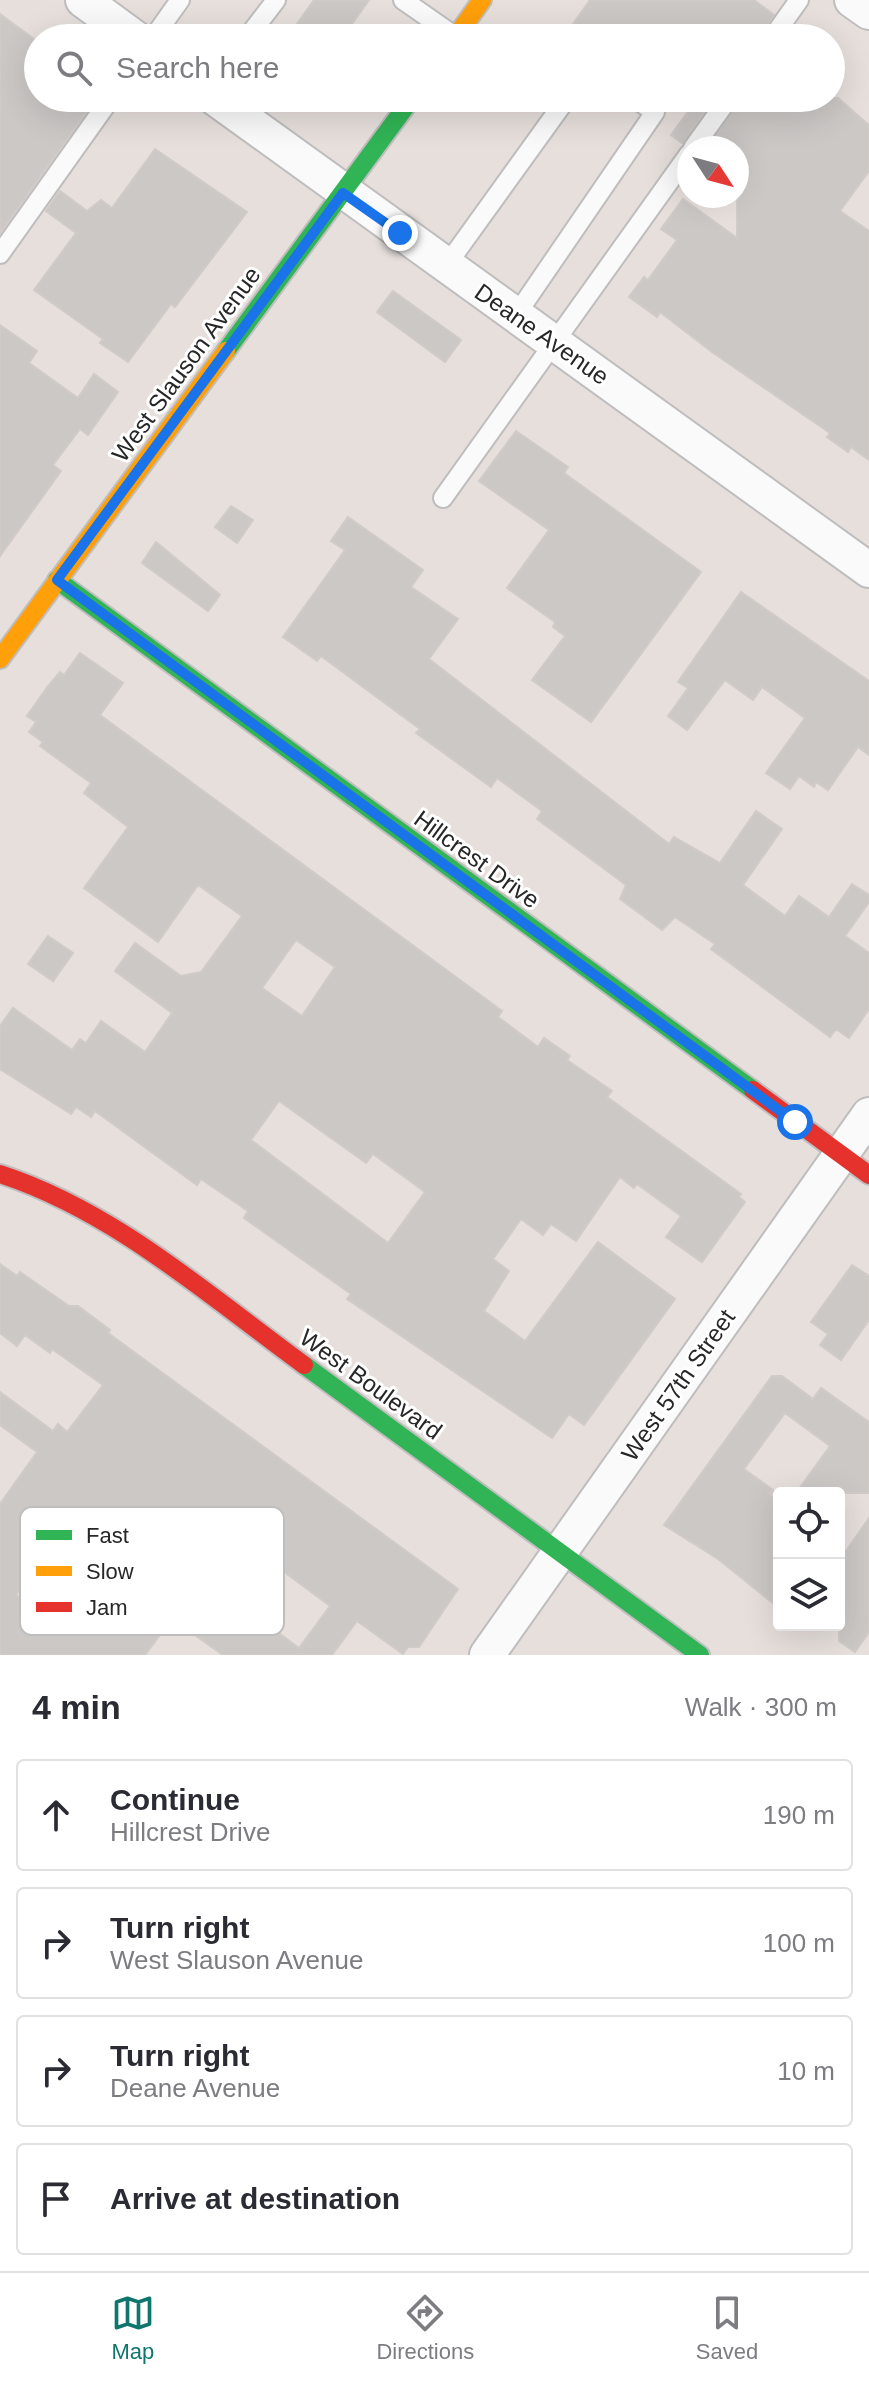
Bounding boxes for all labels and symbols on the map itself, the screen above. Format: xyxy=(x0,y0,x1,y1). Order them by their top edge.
north arrow xyxy=(677,136,749,208)
route end xyxy=(382,215,418,251)
street label: West Slauson Avenue xyxy=(106,261,266,467)
street label: Deane Avenue xyxy=(470,278,614,390)
street label: Hillcrest Drive xyxy=(409,805,545,913)
route start xyxy=(777,1104,813,1140)
street label: West 57th Street xyxy=(616,1304,740,1466)
street label: West Boulevard xyxy=(295,1323,447,1445)
legend xyxy=(20,1507,284,1635)
text: Fast xyxy=(86,1523,129,1548)
text: Slow xyxy=(86,1559,134,1584)
text: Jam xyxy=(86,1595,128,1620)

